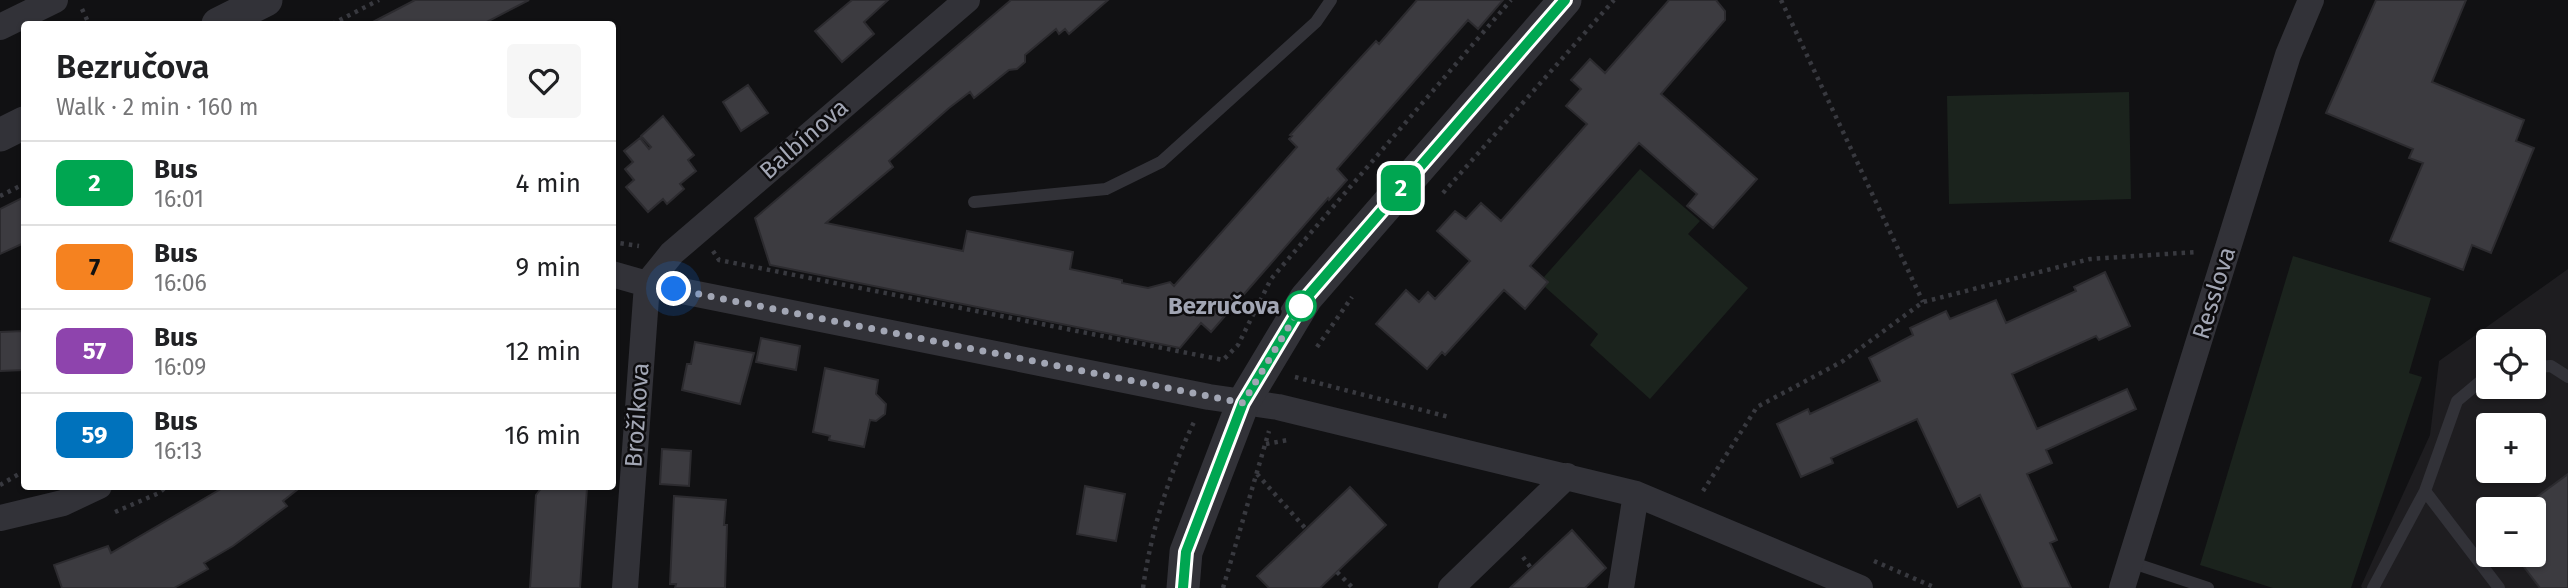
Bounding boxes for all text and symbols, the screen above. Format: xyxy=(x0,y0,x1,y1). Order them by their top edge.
button: heart xyxy=(507,44,581,118)
text: Bezručova xyxy=(56,47,210,87)
text: Walk · 2 min · 160 m xyxy=(56,93,259,121)
street label: Balbínova xyxy=(754,93,854,185)
text: Bus xyxy=(154,154,197,185)
line badge: 2 xyxy=(1378,165,1424,211)
text: 4 min xyxy=(515,168,581,199)
text: 2 xyxy=(88,169,101,197)
text: 2 xyxy=(1395,174,1407,202)
text: 16:01 xyxy=(154,185,204,213)
text: Bus xyxy=(154,238,197,269)
street label: Resslova xyxy=(2187,244,2241,342)
text: 9 min xyxy=(516,252,581,283)
text: 7 xyxy=(89,253,100,281)
text: 16:06 xyxy=(154,269,207,297)
your location xyxy=(656,271,691,306)
marker: Bezručova xyxy=(1286,291,1316,321)
place label: Bezručova xyxy=(1168,292,1280,320)
text: Bus xyxy=(154,322,197,353)
map controls xyxy=(2476,329,2546,567)
button: locate xyxy=(2476,329,2546,399)
text: 12 min xyxy=(505,336,581,367)
text: 57 xyxy=(83,337,106,365)
text: 16:09 xyxy=(154,353,206,381)
street label: Brožíkova xyxy=(619,362,655,468)
text: Bus xyxy=(154,406,197,437)
button: + xyxy=(2476,413,2546,483)
text: 16 min xyxy=(504,420,581,451)
text: 59 xyxy=(82,421,107,449)
text: 16:13 xyxy=(154,437,202,465)
button: − xyxy=(2476,497,2546,567)

